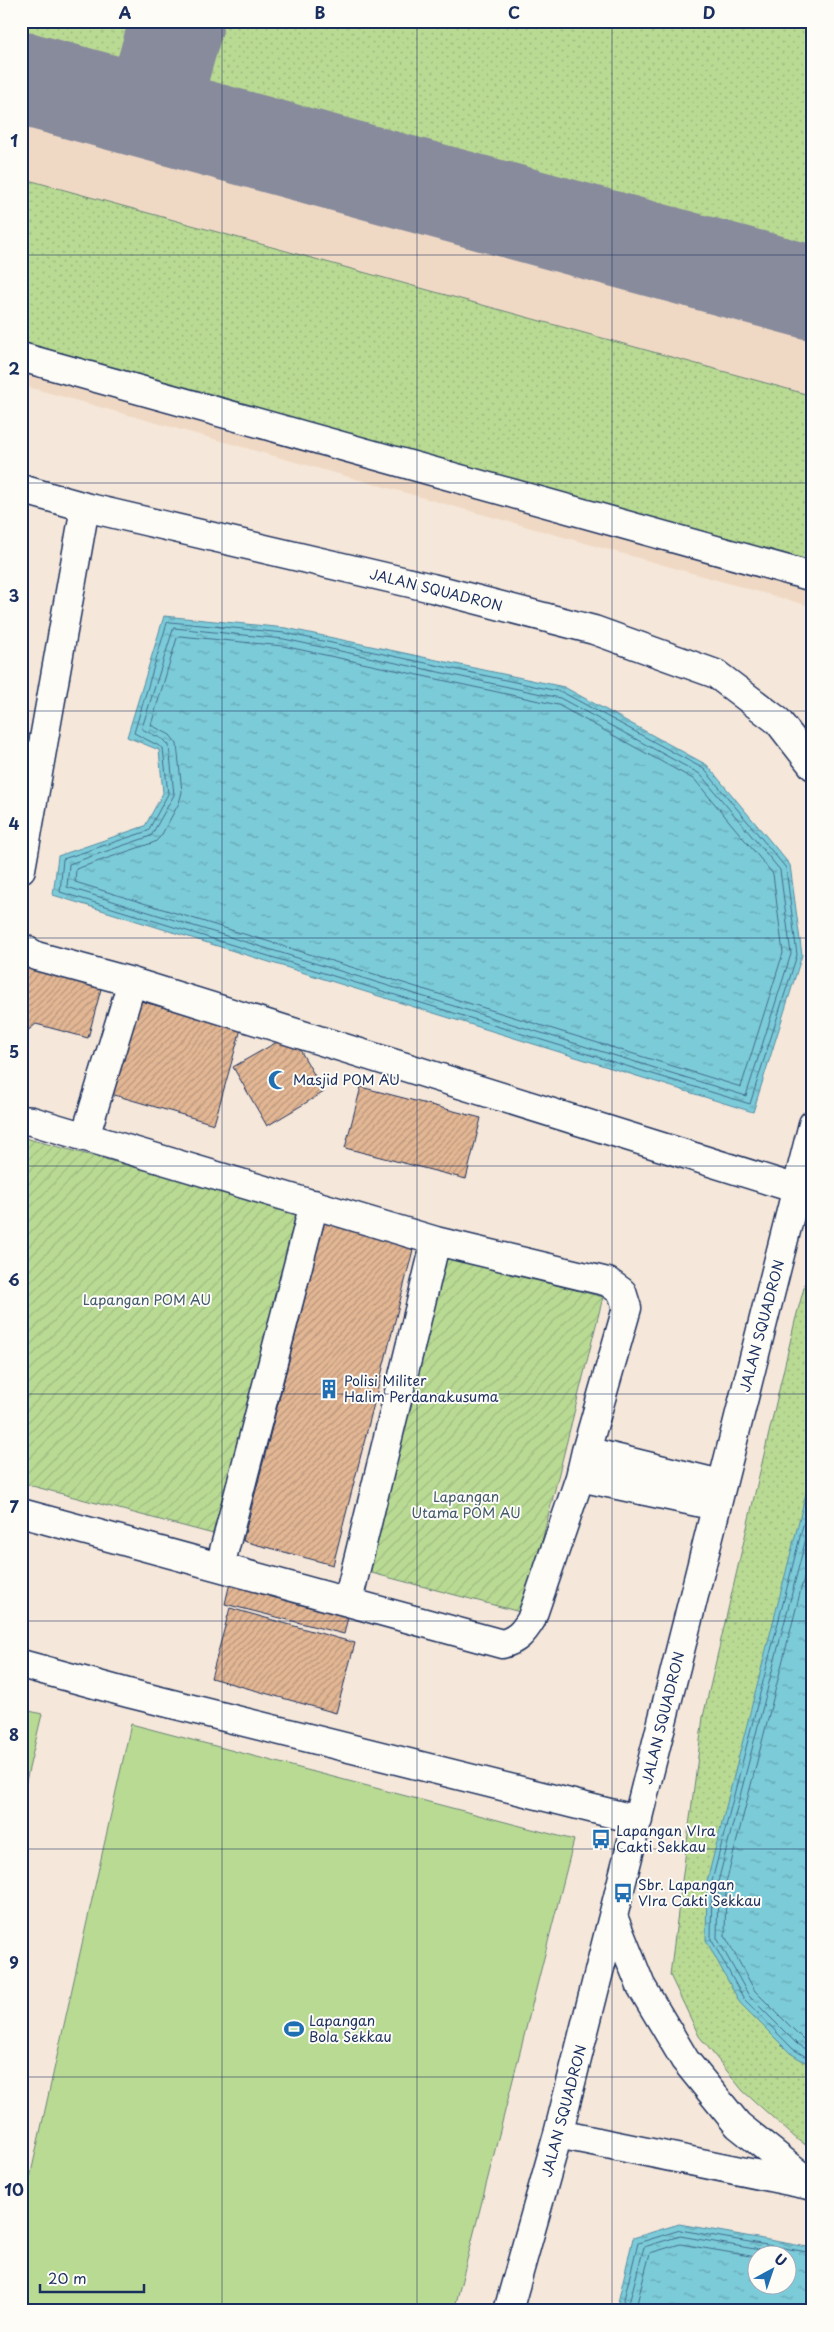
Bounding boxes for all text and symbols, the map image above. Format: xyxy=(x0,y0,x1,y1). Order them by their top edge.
text: A xyxy=(119,0,132,24)
text: B xyxy=(315,0,326,24)
text: C xyxy=(508,0,520,24)
text: D xyxy=(703,0,715,24)
text: 1 xyxy=(10,128,18,152)
text: 2 xyxy=(8,356,20,380)
street label: JALAN SQUADRON xyxy=(368,563,505,616)
text: 3 xyxy=(9,583,19,607)
text: 4 xyxy=(9,811,20,835)
text: 5 xyxy=(9,1039,19,1063)
mosque icon: Masjid POM AU xyxy=(267,1069,289,1091)
place label: Masjid POM AU xyxy=(293,1069,400,1090)
street label: JALAN SQUADRON xyxy=(734,1257,789,1394)
text: 6 xyxy=(8,1267,20,1291)
park label: Lapangan POM AU xyxy=(83,1289,211,1310)
place label: Polisi Militer Halim Perdanakusuma xyxy=(344,1370,499,1407)
building icon: Polisi Militer Halim Perdanakusuma xyxy=(318,1378,340,1400)
park label: Lapangan Utama POM AU xyxy=(411,1486,521,1523)
text: 7 xyxy=(9,1494,19,1518)
street label: JALAN SQUADRON xyxy=(636,1649,689,1786)
text: 8 xyxy=(9,1722,19,1746)
place label: Lapangan VIra Cakti Sekkau xyxy=(616,1820,716,1857)
bus stop icon: Lapangan VIra Cakti Sekkau xyxy=(590,1828,612,1850)
place label: Sbr. Lapangan VIra Cakti Sekkau xyxy=(638,1874,761,1911)
bus stop icon: Sbr. Lapangan VIra Cakti Sekkau xyxy=(612,1882,634,1904)
text: 9 xyxy=(9,1950,19,1974)
place label: Lapangan Bola Sekkau xyxy=(309,2010,392,2047)
sports icon: Lapangan Bola Sekkau xyxy=(283,2018,305,2040)
street label: JALAN SQUADRON xyxy=(536,2042,591,2179)
text: 10 xyxy=(4,2177,24,2201)
north arrow xyxy=(746,2244,796,2294)
text: U xyxy=(770,2248,792,2271)
scale bar xyxy=(40,2262,144,2294)
text: 20 m xyxy=(48,2266,87,2289)

